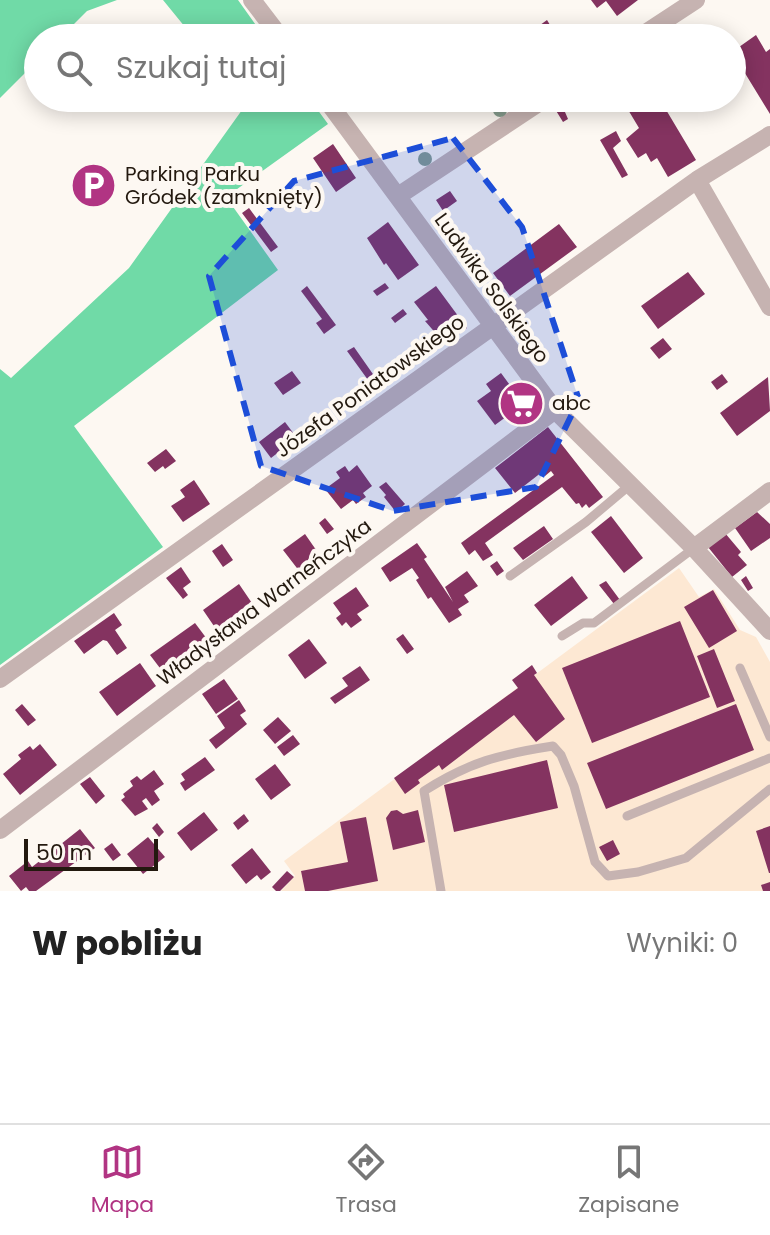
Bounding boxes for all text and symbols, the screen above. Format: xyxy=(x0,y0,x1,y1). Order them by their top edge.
search box xyxy=(24,24,746,112)
icon: search xyxy=(52,46,96,90)
text: Szukaj tutaj xyxy=(116,46,286,89)
place label: Parking Parku Gródek (zamknięty) xyxy=(125,160,323,211)
parking icon: Parking Parku Gródek (zamknięty) xyxy=(70,161,118,209)
street label: Ludwika Solskiego xyxy=(428,207,556,369)
street label: Józefa Poniatowskiego xyxy=(270,308,470,464)
supermarket icon: abc xyxy=(497,379,545,427)
place label: abc xyxy=(552,389,591,417)
street label: Władysława Warneńczyka xyxy=(151,512,377,692)
scale bar xyxy=(24,835,158,871)
text: 50 m xyxy=(36,837,92,868)
text: W pobliżu xyxy=(32,919,203,967)
text: Wyniki: 0 xyxy=(626,925,738,961)
tab: Mapa xyxy=(91,1140,154,1221)
tab: Trasa xyxy=(336,1140,397,1221)
tab: Zapisane xyxy=(578,1140,679,1221)

